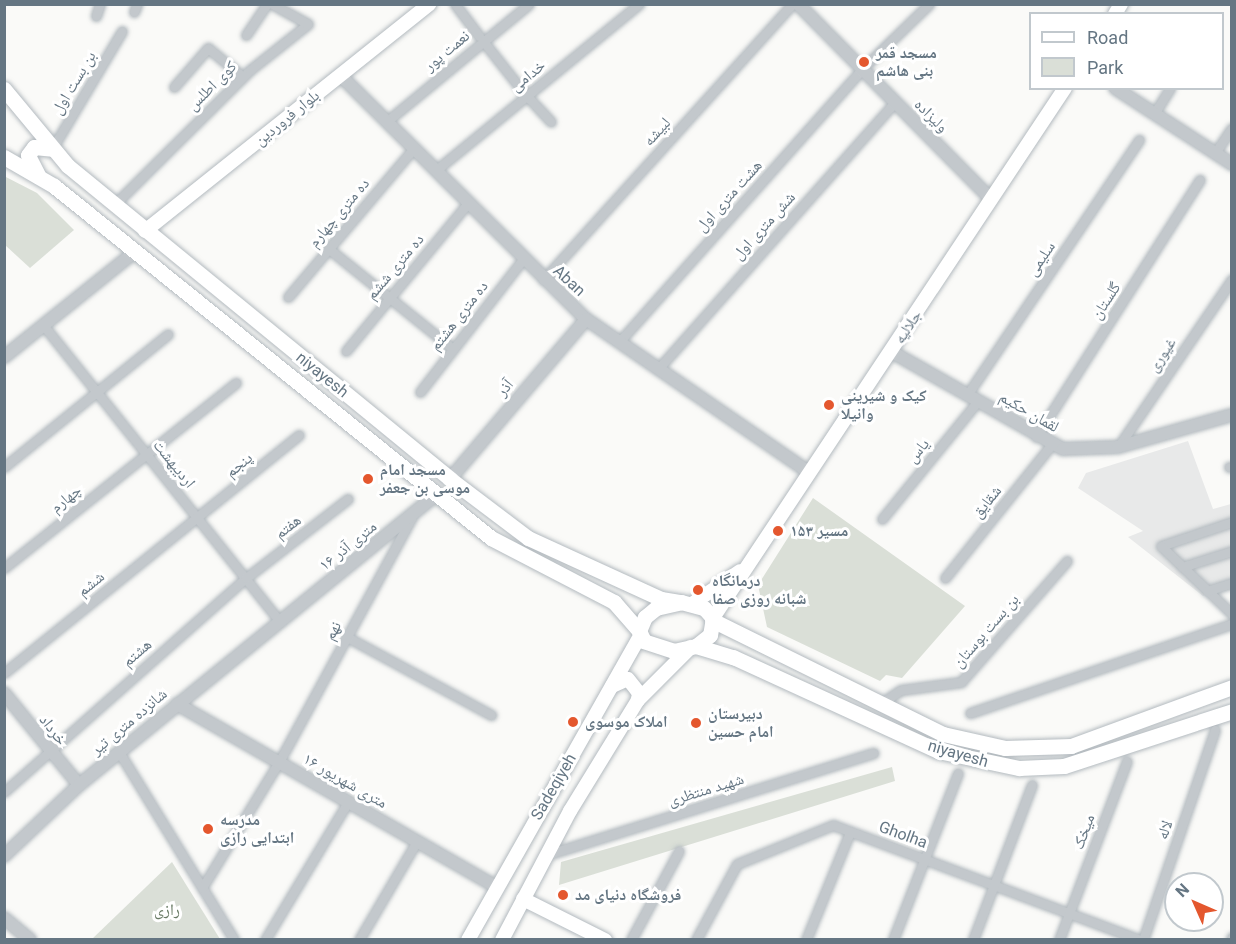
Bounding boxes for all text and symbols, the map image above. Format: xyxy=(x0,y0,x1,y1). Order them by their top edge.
legend xyxy=(1029,12,1224,90)
street label: نعمت پور xyxy=(420,26,474,76)
text: Road xyxy=(1087,27,1128,48)
place label: مسجد قمر بنی هاشم xyxy=(876,43,937,81)
street label: بن بست اول xyxy=(48,48,100,118)
marker: مسجد قمر بنی هاشم xyxy=(857,55,871,69)
street label: خدامی xyxy=(506,56,550,96)
street label: کوی اطلس xyxy=(183,57,241,115)
text: Park xyxy=(1087,57,1123,78)
street label: بلوار فروردین xyxy=(251,86,323,150)
street label: ولیزاده xyxy=(910,95,952,137)
street label: لبیشه xyxy=(639,114,675,150)
street label: هشت متری اول xyxy=(692,156,766,236)
street label: ده متری چهارم xyxy=(304,174,374,252)
street label: شش متری اول xyxy=(728,188,800,264)
street label: ده متری ششم xyxy=(362,230,428,304)
street label: سلیمی xyxy=(1022,238,1060,280)
street label: Aban xyxy=(549,261,589,301)
street label: ده متری هشتم xyxy=(426,277,492,355)
street label: گلستان xyxy=(1087,279,1125,323)
street label: جلالیه xyxy=(890,307,926,347)
street label: غیوری xyxy=(1144,334,1180,376)
street label: niyayesh xyxy=(292,348,352,402)
street label: آذر xyxy=(492,375,518,401)
place label: کیک و شیرینی وانیلا xyxy=(841,386,927,424)
street label: لقمان حکیم xyxy=(996,387,1062,437)
marker: کیک و شیرینی وانیلا xyxy=(822,398,836,412)
street label: یاس xyxy=(902,435,934,467)
street label: اردیبهشت xyxy=(149,436,199,492)
street label: پنجم xyxy=(222,448,256,482)
place label: مسجد امام موسی بن جعفر xyxy=(380,460,470,498)
marker: مسجد امام موسی بن جعفر xyxy=(361,472,375,486)
street label: چهارم xyxy=(47,481,85,517)
street label: شقایق xyxy=(968,482,1006,522)
street label: هفتم xyxy=(271,511,305,543)
street label: ۱۶ متری آذر xyxy=(315,517,381,575)
place label: مسیر ۱۵۳ xyxy=(790,521,848,541)
marker: مسیر ۱۵۳ xyxy=(771,524,785,538)
street label: ششم xyxy=(73,567,109,601)
place label: درمانگاه شبانه روزی صفا xyxy=(712,571,806,609)
marker: درمانگاه شبانه روزی صفا xyxy=(689,581,707,599)
street label: بن بست بوستان xyxy=(949,590,1023,672)
street label: نهم xyxy=(320,618,346,644)
street label: هشتم xyxy=(118,635,156,671)
street label: شانزده متری تیر xyxy=(87,685,171,759)
place label: دبیرستان امام حسین xyxy=(708,704,774,742)
street label: خرداد xyxy=(35,711,71,749)
place label: املاک موسوی xyxy=(585,712,668,732)
marker: املاک موسوی xyxy=(566,715,580,729)
marker: دبیرستان امام حسین xyxy=(689,716,703,730)
street label: niyayesh xyxy=(926,736,990,772)
street label: ۱۶ متری شهریور xyxy=(300,749,390,813)
street label: Sadeqiyeh xyxy=(527,750,581,824)
street label: شهید منتظری xyxy=(666,769,746,811)
place label: مدرسه ابتدایی رازی xyxy=(220,810,294,848)
street label: میخک xyxy=(1069,812,1099,852)
street label: Gholha xyxy=(876,817,930,853)
street label: لاله xyxy=(1153,818,1177,842)
marker: مدرسه ابتدایی رازی xyxy=(201,822,215,836)
north arrow xyxy=(1164,872,1224,932)
text: N xyxy=(1172,880,1193,901)
place label: فروشگاه دنیای مد xyxy=(575,885,681,905)
marker: فروشگاه دنیای مد xyxy=(556,888,570,902)
park label: رازی xyxy=(154,900,180,920)

